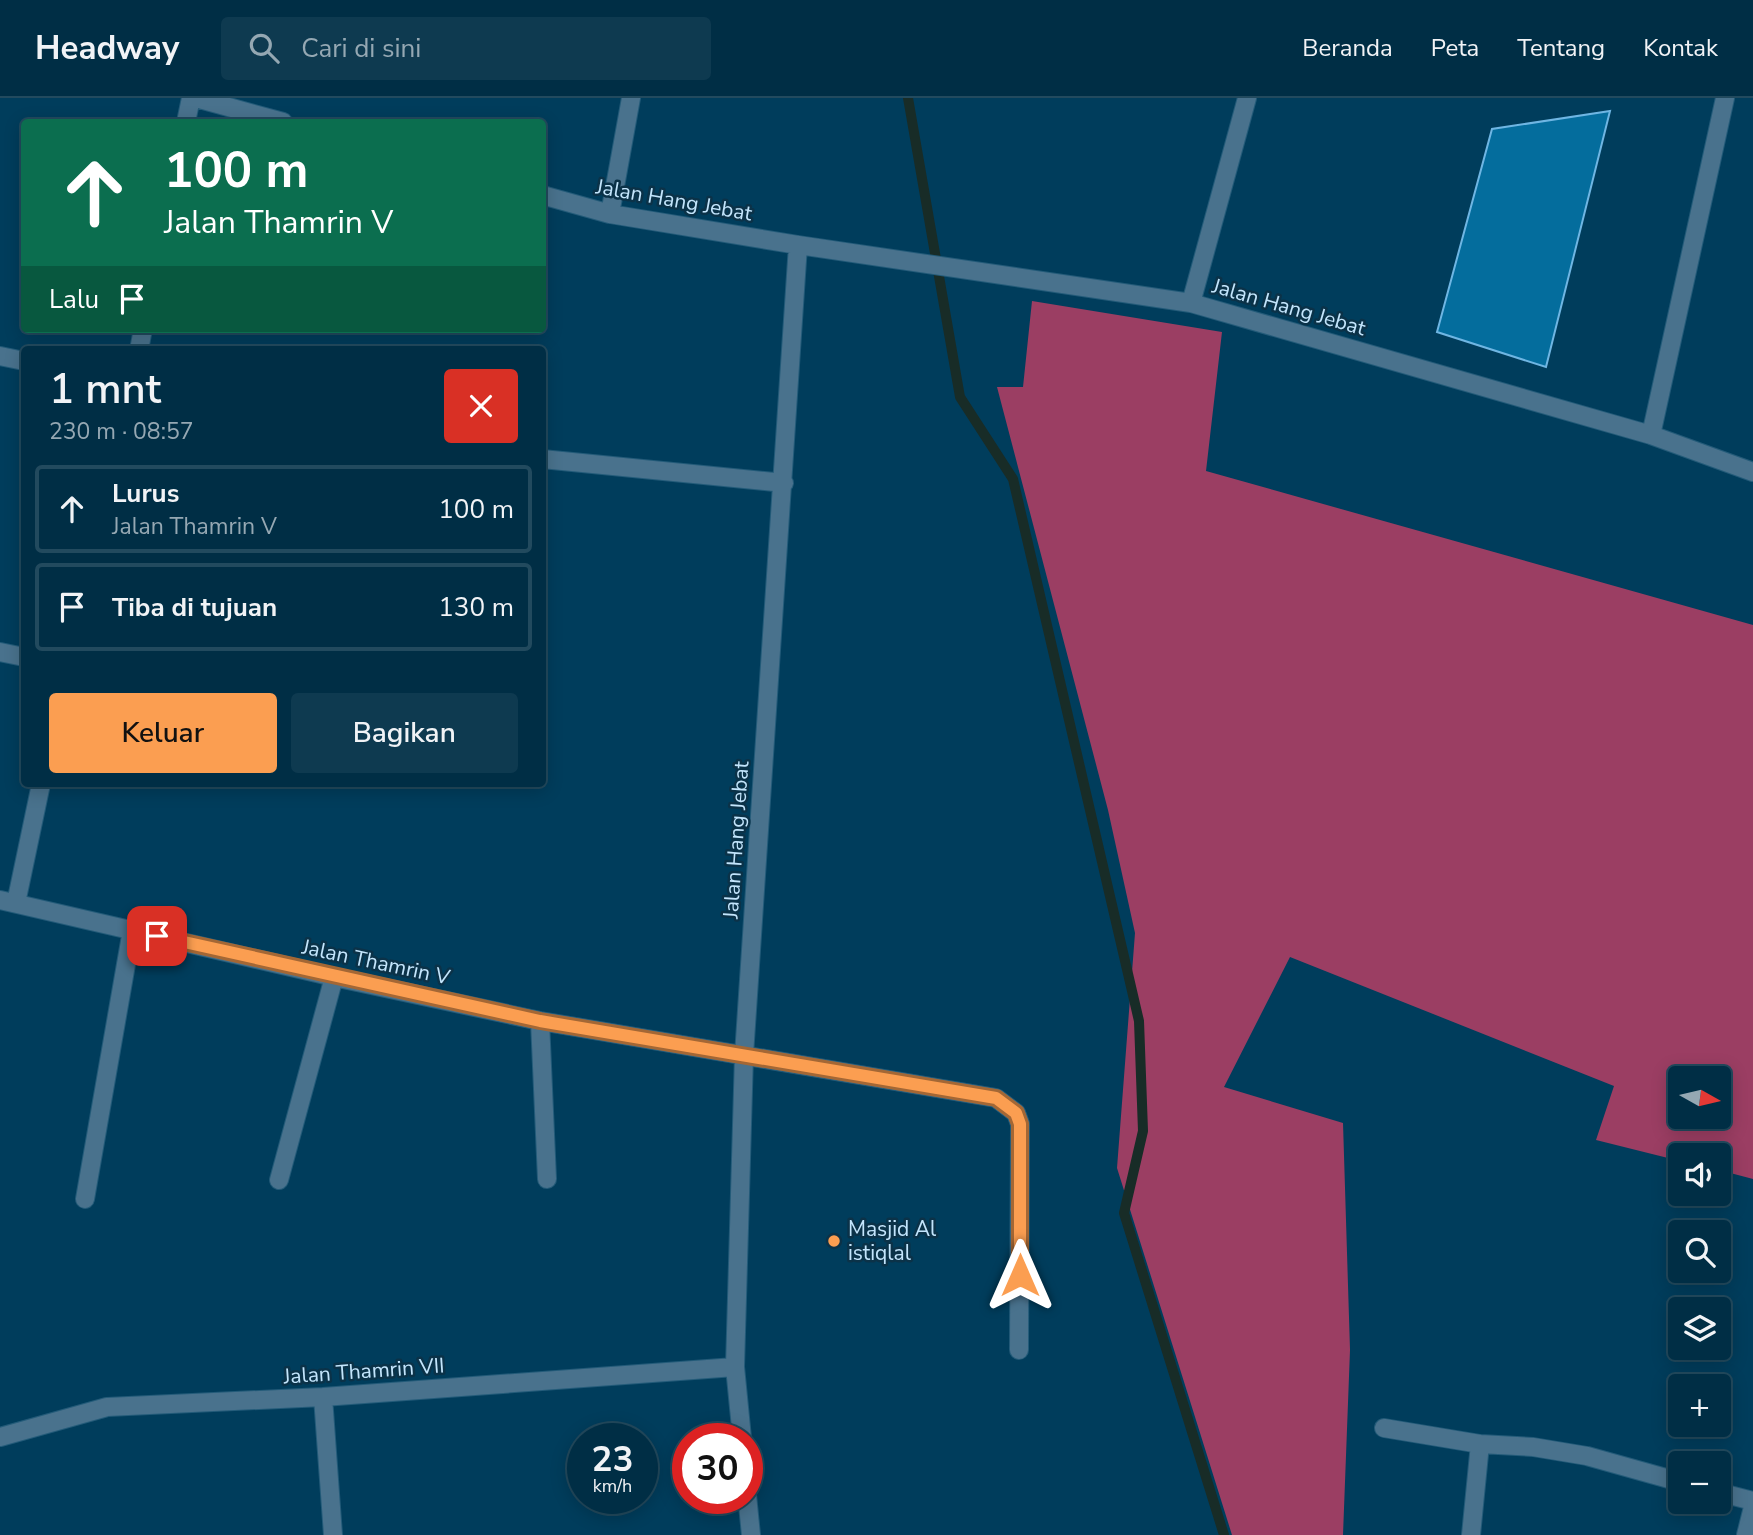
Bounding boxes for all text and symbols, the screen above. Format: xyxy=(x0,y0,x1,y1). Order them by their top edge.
search box xyxy=(221,17,711,80)
text: Headway xyxy=(35,26,179,71)
icon: search xyxy=(245,29,283,67)
text: Cari di sini xyxy=(301,31,421,66)
text: Beranda xyxy=(1302,32,1393,64)
text: Peta xyxy=(1431,32,1479,64)
text: Tentang xyxy=(1517,32,1605,64)
text: Kontak xyxy=(1643,32,1718,64)
text: 100 m xyxy=(164,137,308,204)
icon: ahead xyxy=(49,147,140,238)
street label: Jalan Hang Jebat xyxy=(593,172,755,228)
text: Jalan Thamrin V xyxy=(164,201,393,244)
street label: Jalan Hang Jebat xyxy=(1208,271,1369,342)
icon: arrive xyxy=(113,280,151,318)
text: Lalu xyxy=(49,282,99,317)
text: 1 mnt xyxy=(49,361,161,418)
button: close xyxy=(444,369,518,443)
text: 230 m · 08:57 xyxy=(49,416,194,447)
text: Lurus xyxy=(112,476,179,511)
icon: ahead xyxy=(53,490,91,528)
text: 100 m xyxy=(438,492,514,527)
text: Jalan Thamrin V xyxy=(112,511,277,542)
icon: arrive xyxy=(53,588,91,626)
text: Tiba di tujuan xyxy=(112,590,277,625)
text: 130 m xyxy=(438,590,514,625)
button: Keluar xyxy=(49,693,277,773)
button: Bagikan xyxy=(291,693,518,773)
street label: Jalan Hang Jebat xyxy=(716,760,756,921)
pin xyxy=(127,906,187,966)
icon: arrive xyxy=(138,917,176,955)
street label: Jalan Thamrin V xyxy=(299,932,453,991)
north arrow xyxy=(1668,1066,1731,1129)
map controls xyxy=(1668,1066,1731,1514)
button: sound xyxy=(1668,1143,1731,1206)
place label: Masjid Al istiqlal xyxy=(848,1215,937,1267)
button: search xyxy=(1668,1220,1731,1283)
marker: Masjid Al istiqlal xyxy=(826,1233,842,1249)
position arrow xyxy=(983,1238,1057,1312)
button: layers xyxy=(1668,1297,1731,1360)
street label: Jalan Thamrin VII xyxy=(282,1351,445,1391)
button: + xyxy=(1668,1374,1731,1437)
speed limit sign: 30 xyxy=(672,1423,763,1514)
text: 23 xyxy=(591,1436,634,1483)
button: − xyxy=(1668,1451,1731,1514)
text: km/h xyxy=(593,1474,632,1498)

